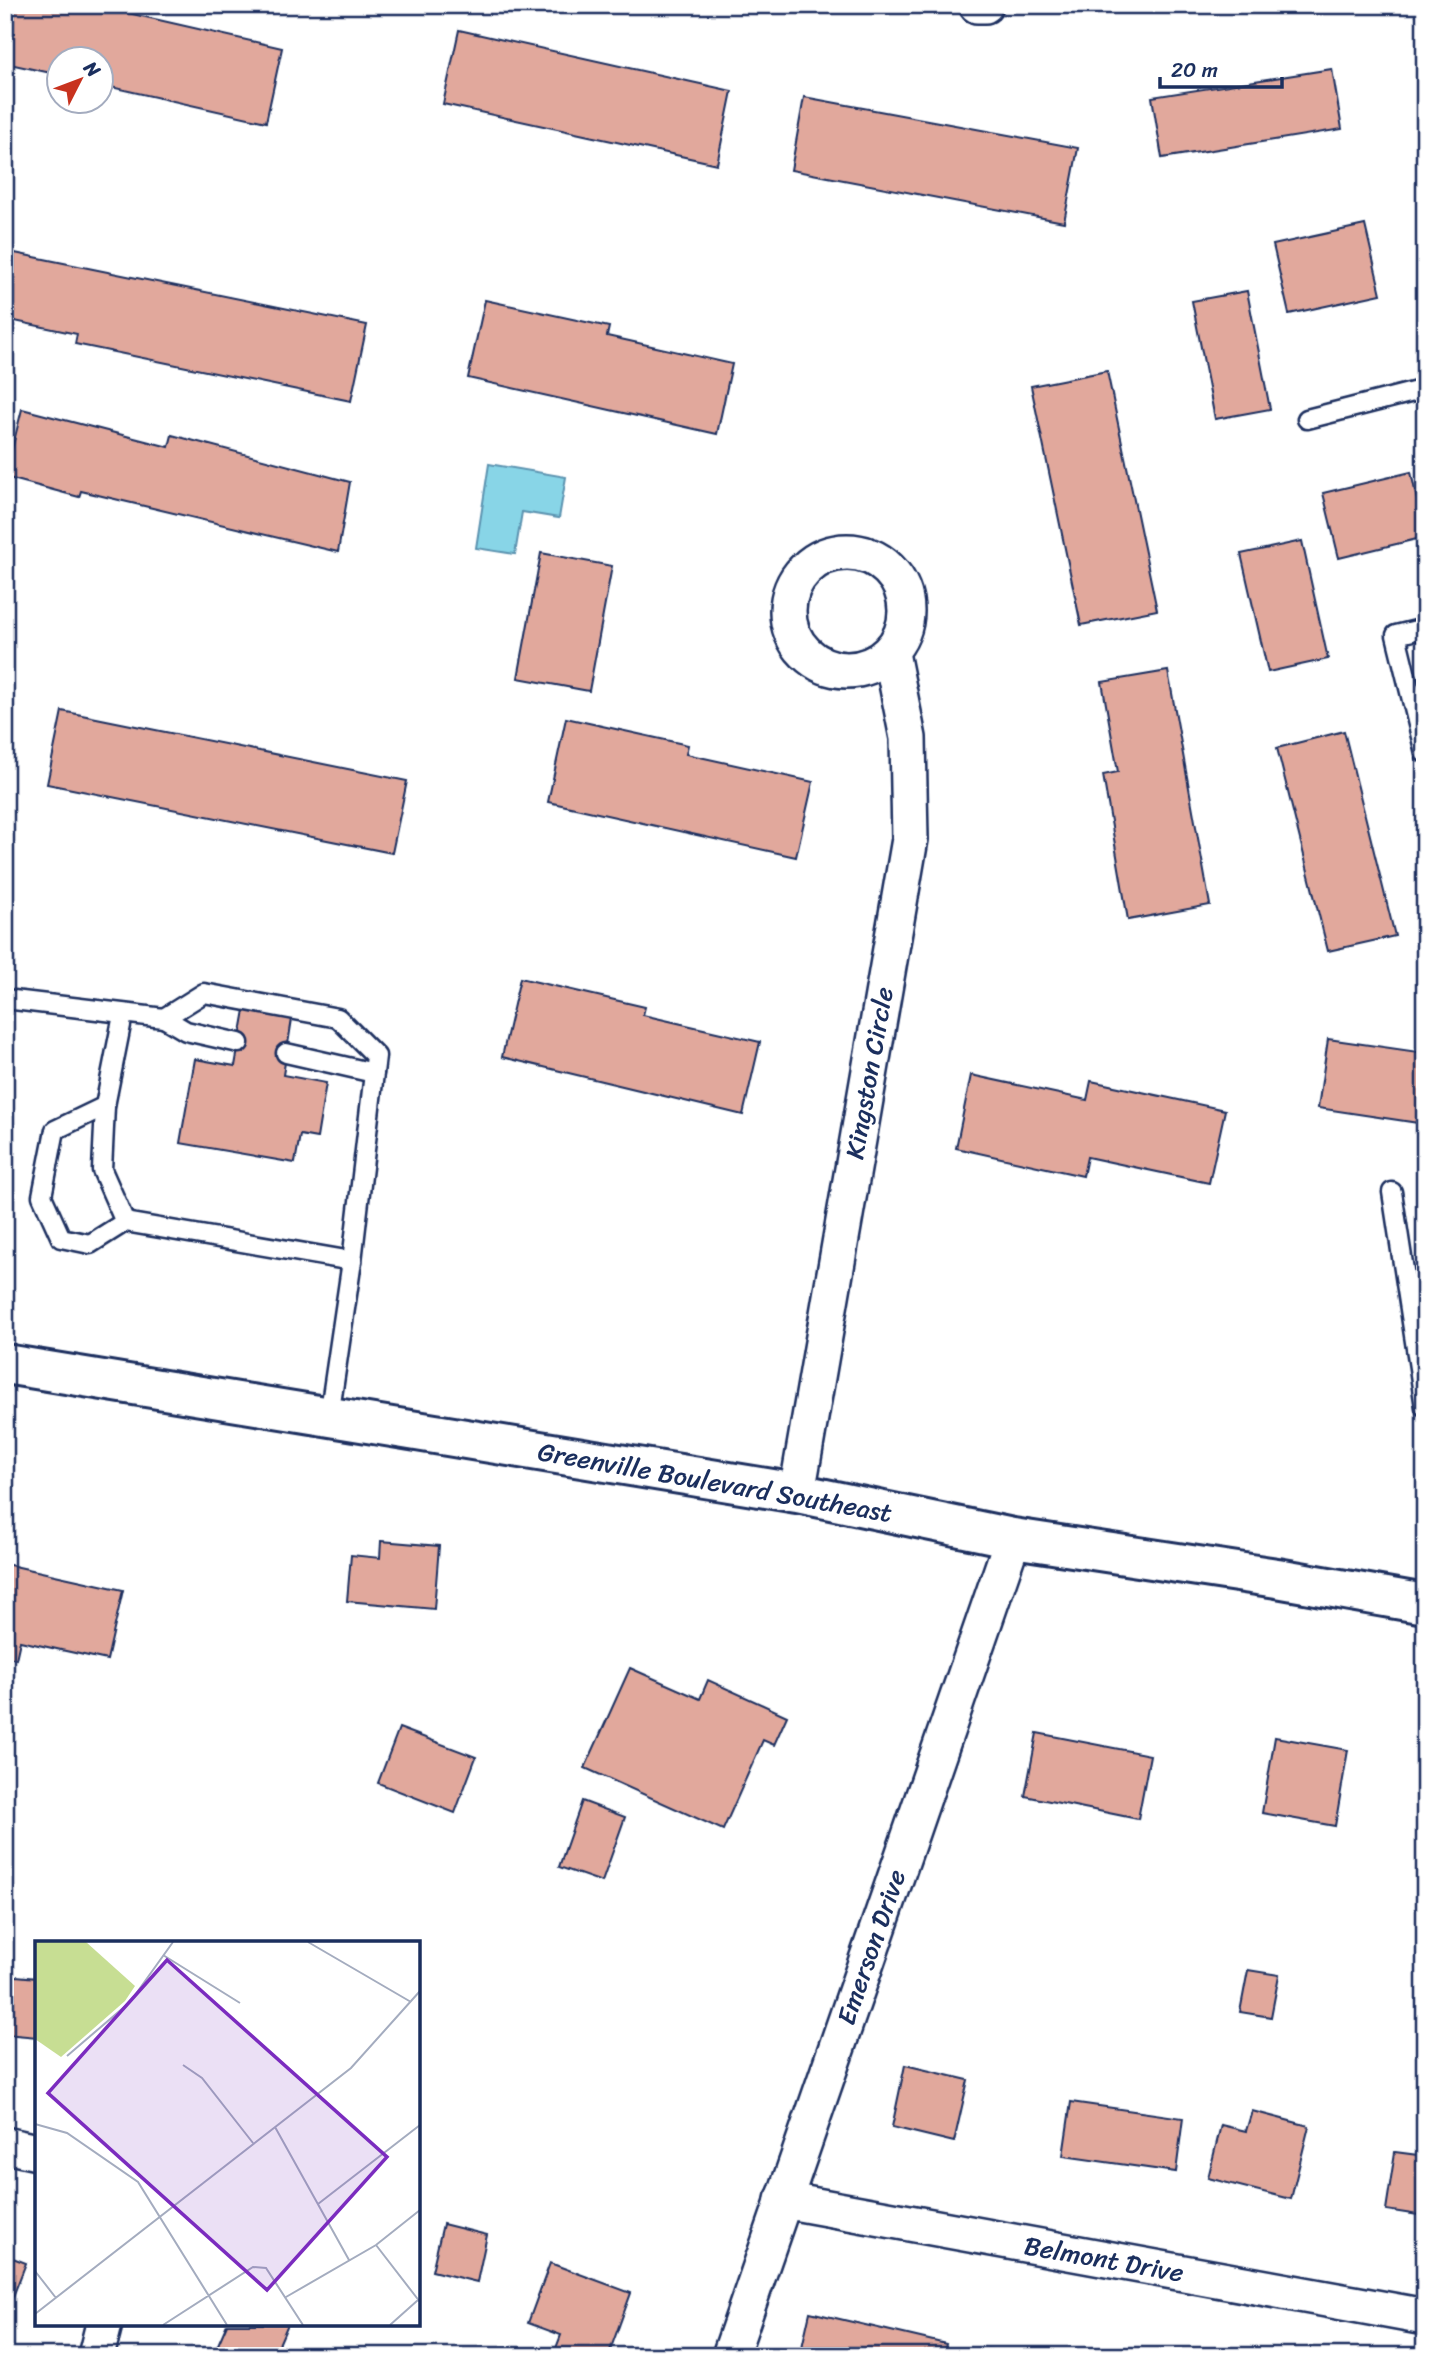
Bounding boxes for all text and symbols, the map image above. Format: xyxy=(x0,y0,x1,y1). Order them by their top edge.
north arrow xyxy=(46,46,116,116)
scale bar xyxy=(1160,46,1283,90)
text: 20 m xyxy=(1171,51,1218,89)
text: N xyxy=(75,52,109,86)
street label: Kingston Circle xyxy=(831,983,907,1163)
street label: Greenville Boulevard Southeast xyxy=(534,1428,896,1536)
street label: Emerson Drive xyxy=(823,1863,919,2031)
inset map xyxy=(35,1941,420,2326)
street label: Belmont Drive xyxy=(1021,2222,1187,2296)

